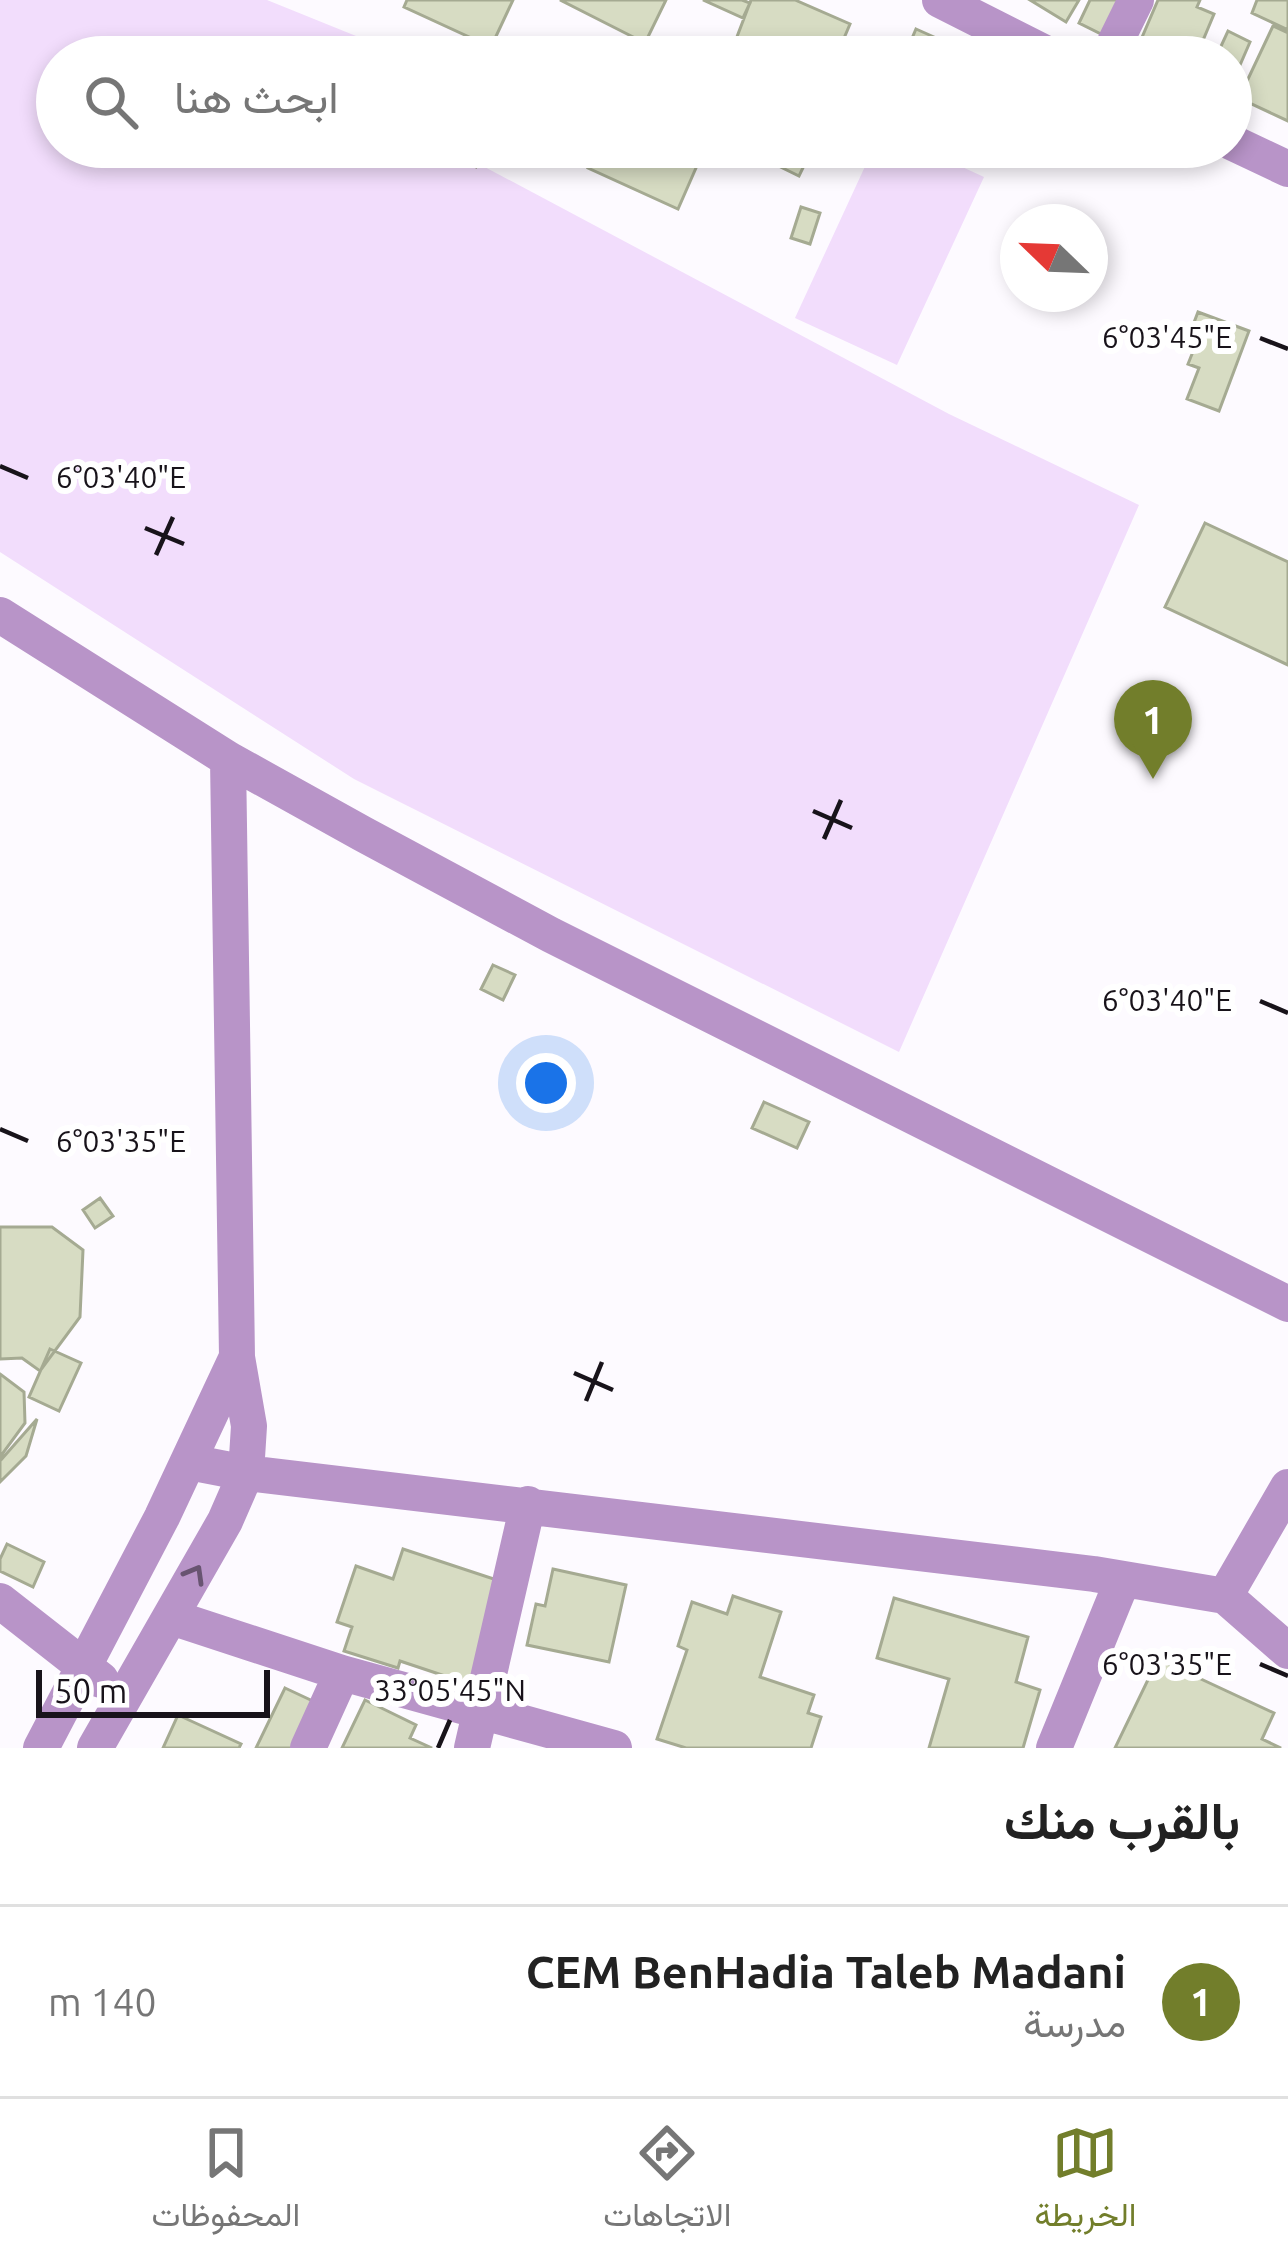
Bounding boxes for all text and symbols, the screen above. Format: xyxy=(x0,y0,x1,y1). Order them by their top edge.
search box xyxy=(36,36,1252,168)
icon: search xyxy=(78,69,144,135)
text: ابحث هنا xyxy=(174,71,339,122)
north arrow xyxy=(1000,204,1108,312)
text: 6°03'45"E xyxy=(1102,320,1232,354)
text: 6°03'40"E xyxy=(56,460,186,494)
pin: 1 xyxy=(1114,680,1192,779)
text: 6°03'40"E xyxy=(1102,983,1232,1017)
your location xyxy=(516,1053,576,1113)
text: 6°03'35"E xyxy=(56,1124,186,1158)
one-way arrow xyxy=(181,1565,204,1587)
text: 6°03'35"E xyxy=(1102,1647,1232,1681)
scale bar xyxy=(36,1664,270,1717)
text: 50 m xyxy=(54,1672,127,1709)
text: 33°05'45"N xyxy=(374,1673,526,1707)
text: بالقرب منك xyxy=(1004,1791,1240,1849)
text: CEM BenHadia Taleb Madani xyxy=(526,1946,1126,1997)
text: 140 m xyxy=(48,1980,157,2023)
text: 1 xyxy=(1190,1980,1212,2023)
text: مدرسة xyxy=(1023,2001,1126,2044)
tab: المحفوظات xyxy=(152,2120,300,2244)
tab: الاتجاهات xyxy=(603,2120,731,2244)
tab: الخريطة xyxy=(1034,2120,1136,2244)

